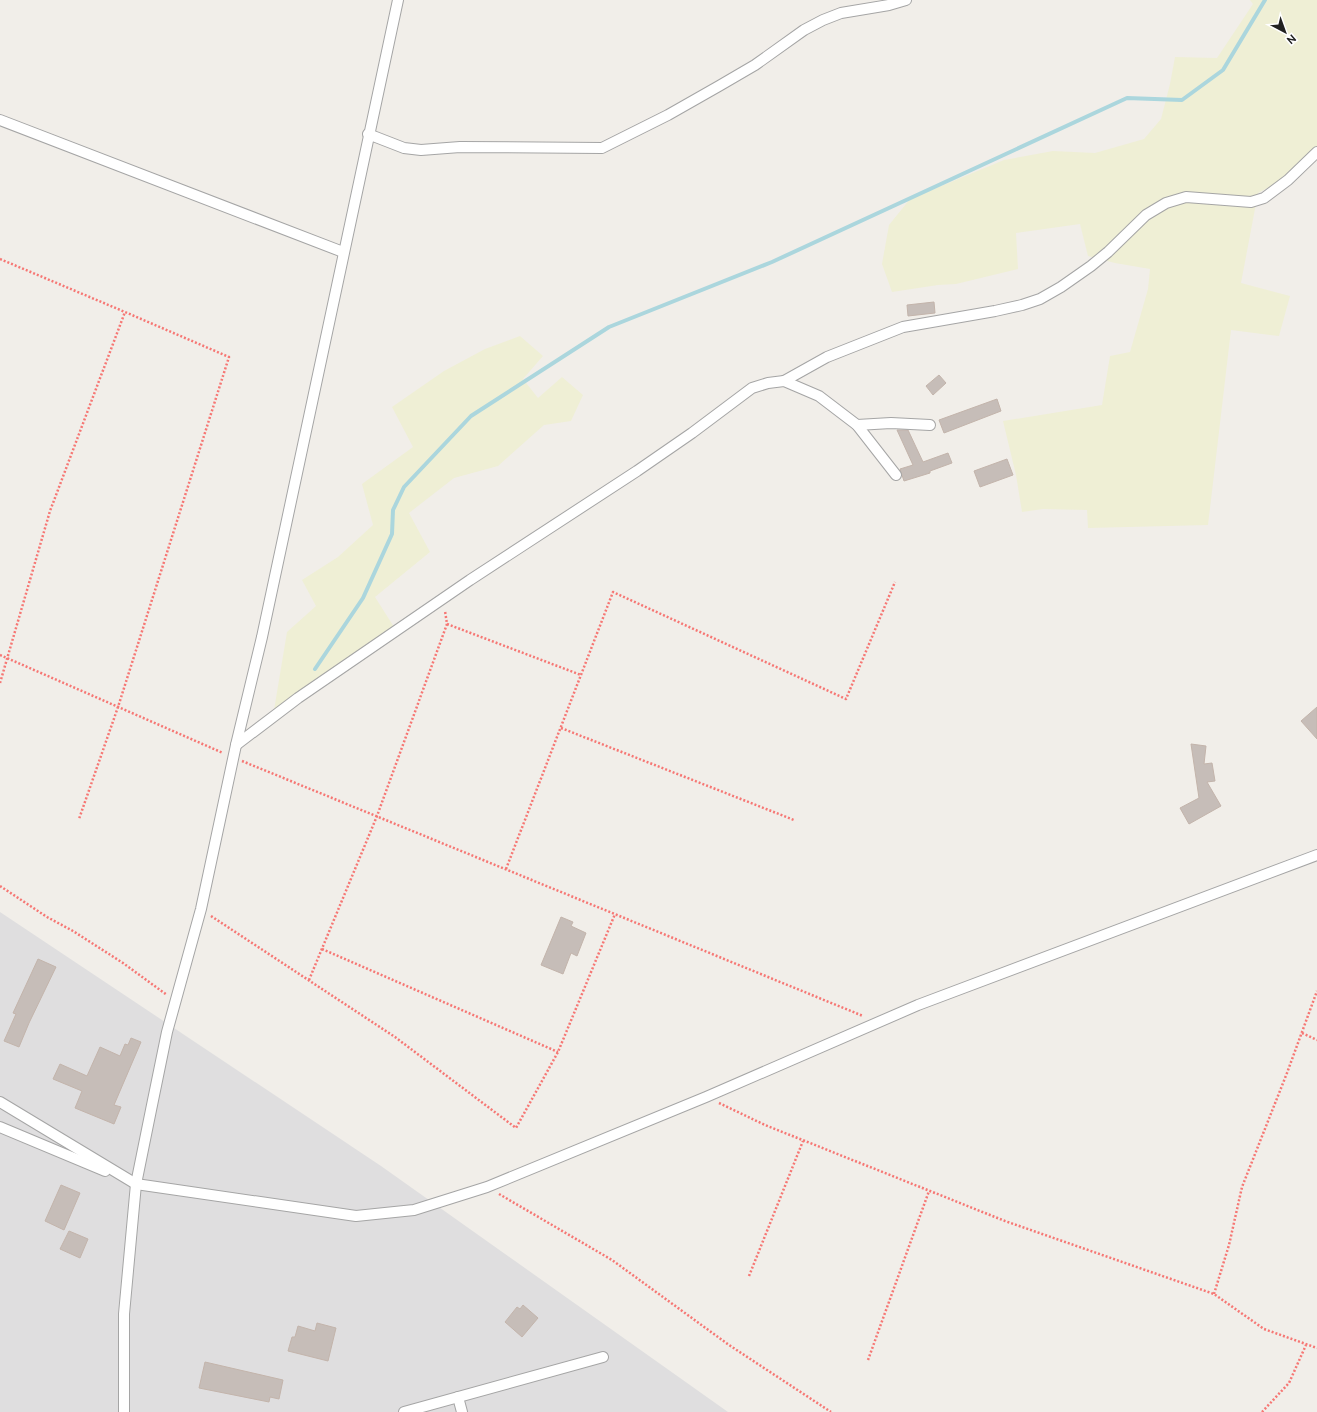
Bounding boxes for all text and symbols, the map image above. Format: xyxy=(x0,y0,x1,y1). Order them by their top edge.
north arrow xyxy=(1265,12,1305,52)
text: N xyxy=(1285,32,1299,47)

